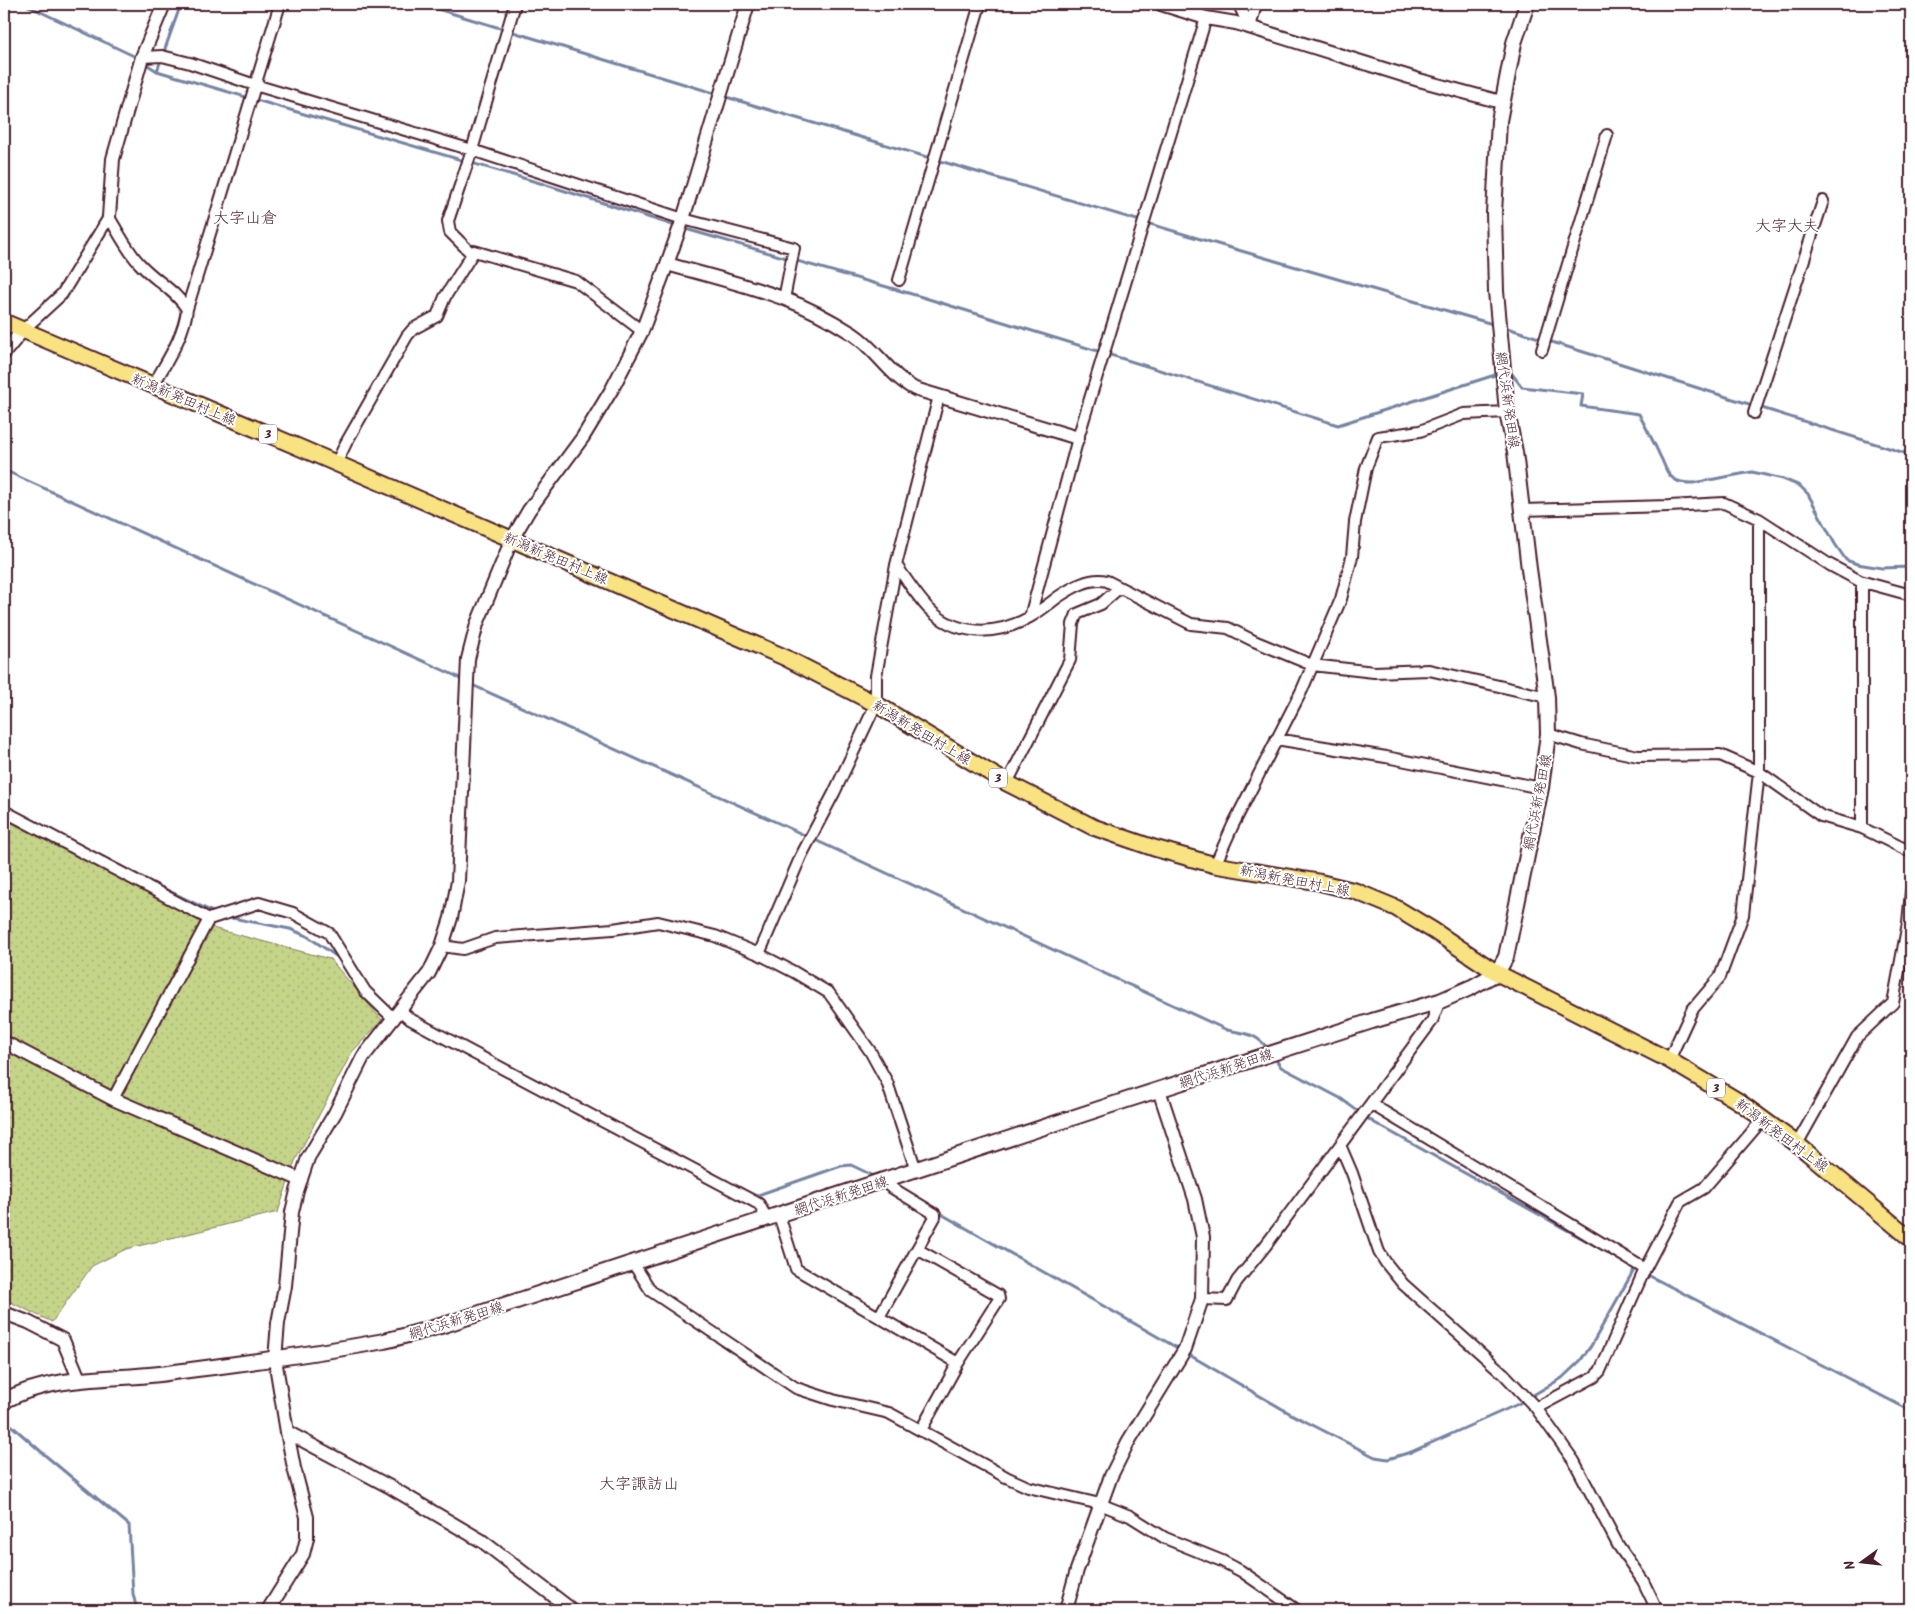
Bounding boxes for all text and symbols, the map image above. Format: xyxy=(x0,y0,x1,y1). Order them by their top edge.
district label: 大字山倉 xyxy=(213,206,277,231)
district label: 大字大夫 xyxy=(1755,214,1819,239)
street label: 網代浜新発田線 xyxy=(1489,350,1525,450)
street label: 新潟新発田村上線 xyxy=(128,368,239,432)
road number: 3 xyxy=(259,424,277,444)
street label: 新潟新発田村上線 xyxy=(500,527,611,591)
street label: 新潟新発田村上線 xyxy=(868,695,975,771)
street label: 網代浜新発田線 xyxy=(1518,752,1558,852)
road number: 3 xyxy=(989,768,1007,788)
street label: 新潟新発田村上線 xyxy=(1238,859,1352,902)
street label: 網代浜新発田線 xyxy=(1176,1043,1276,1095)
road number: 3 xyxy=(1707,1078,1725,1098)
street label: 新潟新発田村上線 xyxy=(1730,1093,1833,1178)
street label: 網代浜新発田線 xyxy=(791,1170,891,1222)
street label: 網代浜新発田線 xyxy=(406,1296,506,1346)
district label: 大字諏訪山 xyxy=(599,1472,679,1497)
north arrow xyxy=(1838,1536,1888,1586)
text: N xyxy=(1839,1558,1862,1572)

